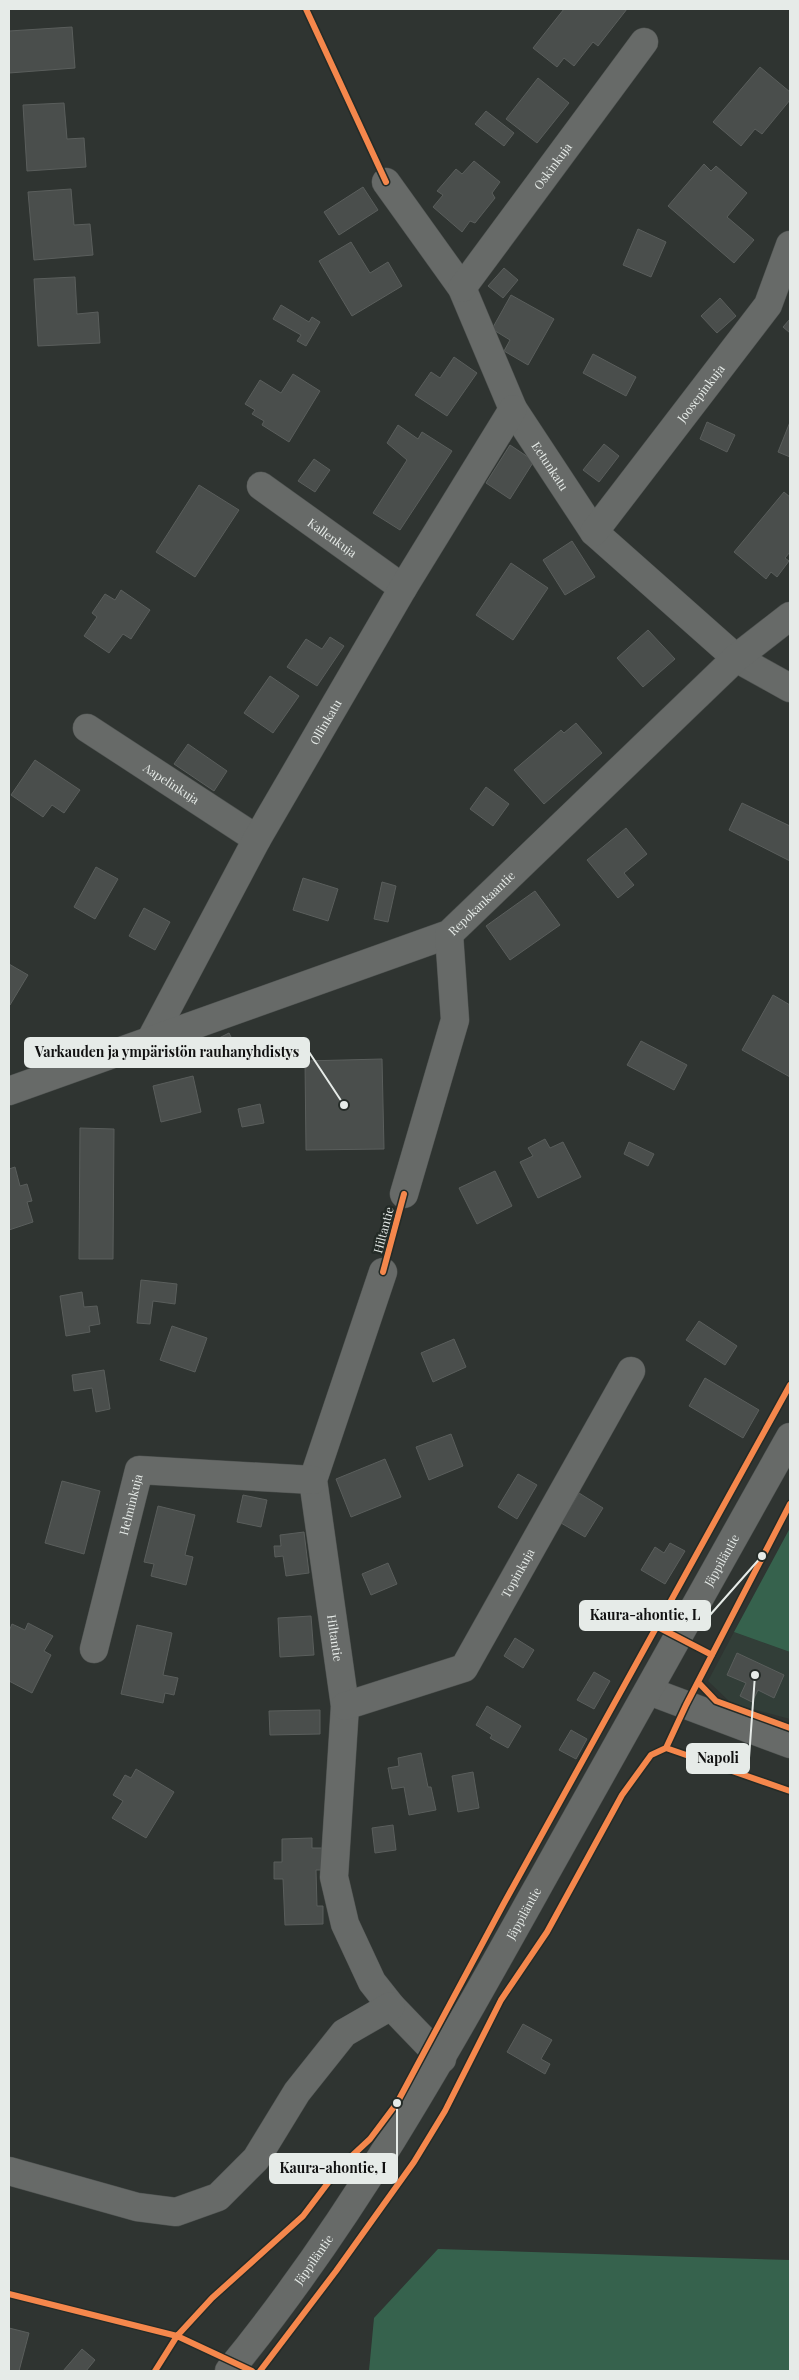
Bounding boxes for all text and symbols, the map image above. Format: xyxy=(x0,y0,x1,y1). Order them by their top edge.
street label: Oskinkuja xyxy=(530,139,575,192)
street label: Joosepinkuja xyxy=(673,361,728,426)
street label: Eetunkatu xyxy=(529,438,572,494)
street label: Kallenkuja xyxy=(305,514,360,560)
street label: Ollinkatu xyxy=(306,696,345,747)
street label: Aapelinkuja xyxy=(140,759,203,807)
street label: Repokankaantie xyxy=(445,867,518,939)
callout: Varkauden ja ympäristön rauhanyhdistys xyxy=(25,1038,309,1067)
text: Varkauden ja ympäristön rauhanyhdistys xyxy=(34,1042,299,1061)
street label: Hiltantie xyxy=(369,1205,397,1255)
street label: Helminkuja xyxy=(115,1472,146,1537)
street label: Jäppiläntie xyxy=(700,1531,742,1590)
street label: Topinkuja xyxy=(497,1545,538,1600)
callout: Kaura-ahontie, L xyxy=(580,1601,710,1630)
text: Kaura-ahontie, L xyxy=(590,1605,701,1624)
street label: Hiltantie xyxy=(324,1613,347,1663)
callout: Napoli xyxy=(687,1744,749,1773)
text: Napoli xyxy=(697,1748,740,1767)
street label: Jäppiläntie xyxy=(502,1884,544,1943)
callout: Kaura-ahontie, I xyxy=(270,2154,397,2183)
text: Kaura-ahontie, I xyxy=(279,2158,387,2177)
street label: Jäppiläntie xyxy=(290,2231,336,2288)

